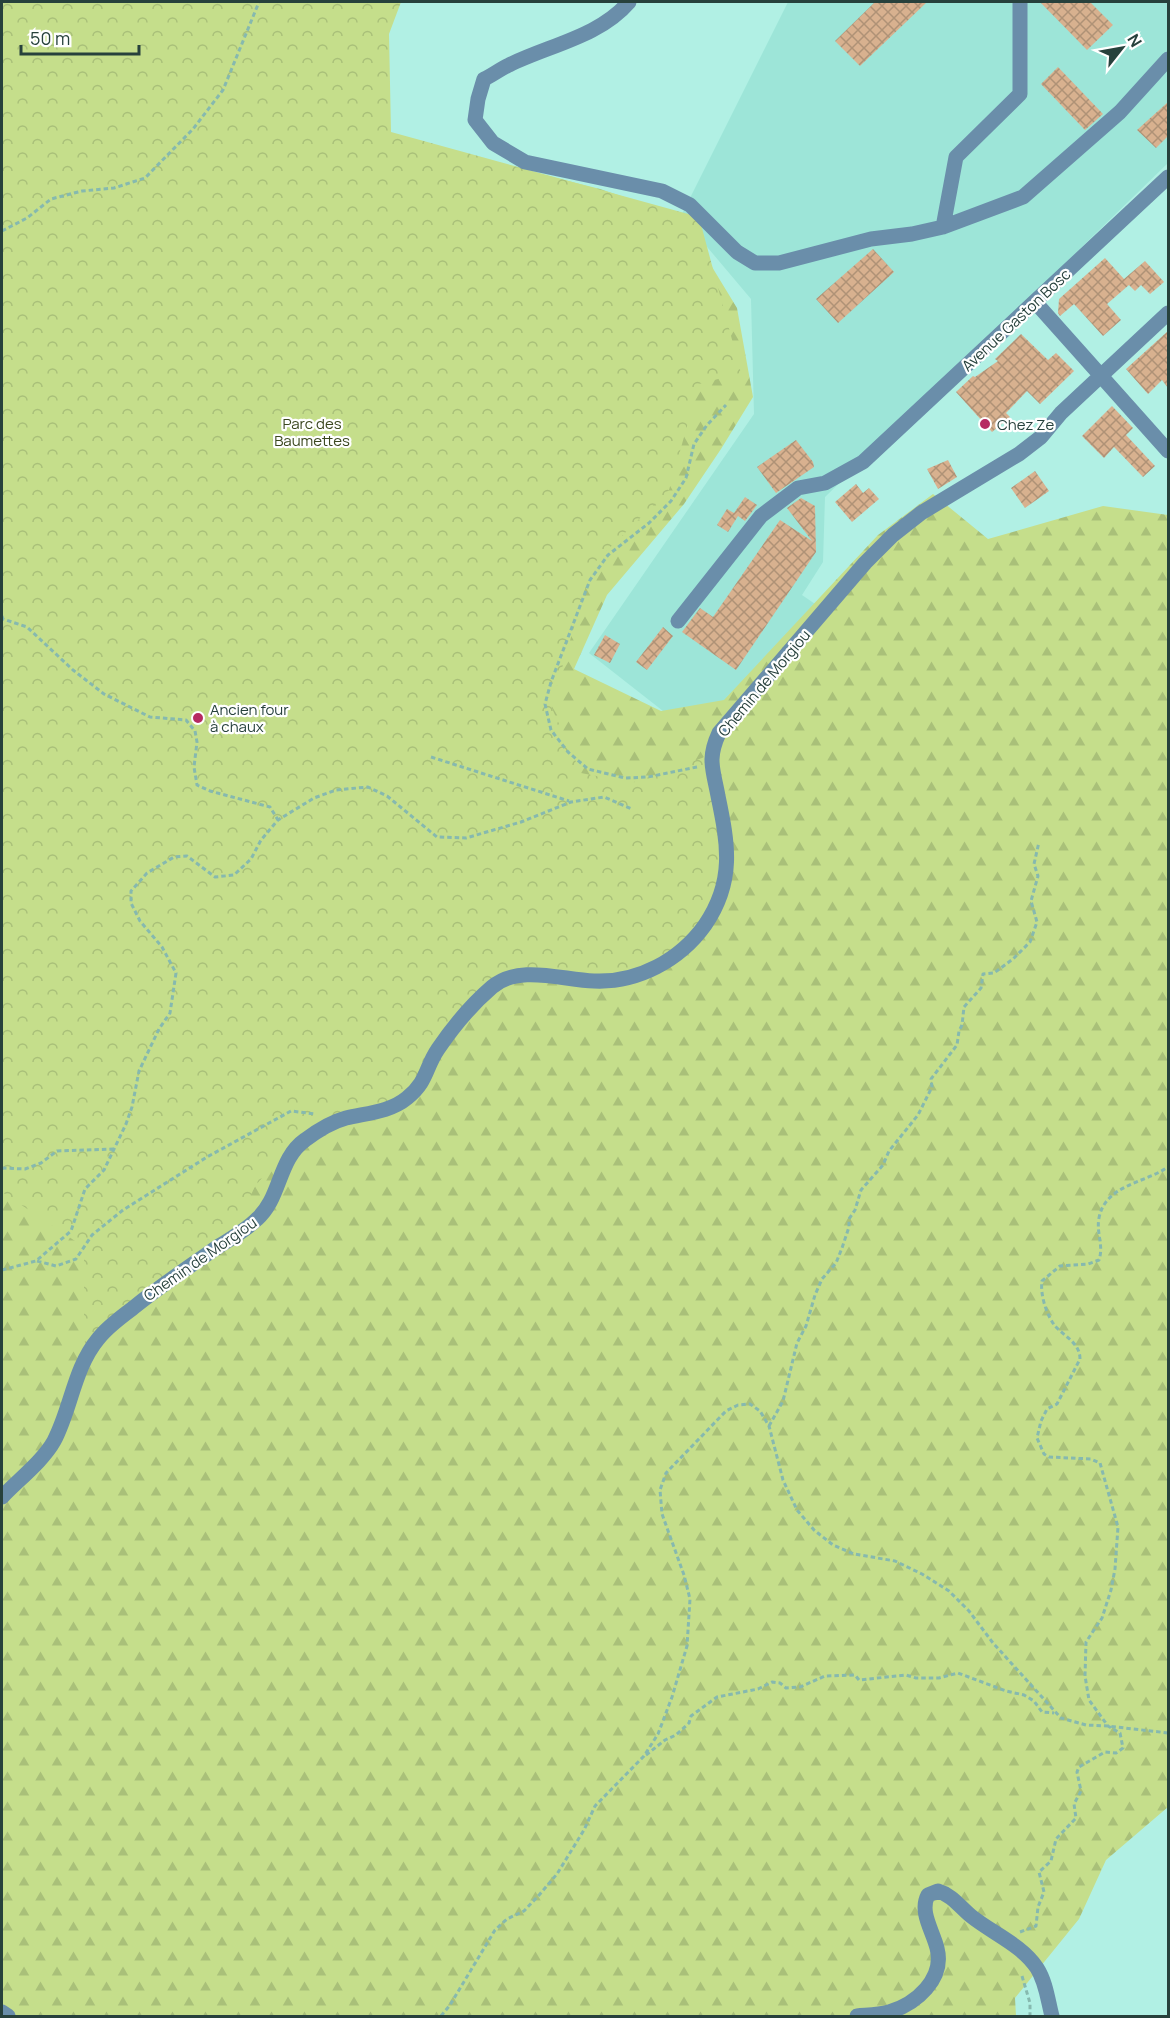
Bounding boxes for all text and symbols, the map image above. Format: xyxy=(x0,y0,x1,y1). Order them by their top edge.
scale bar xyxy=(21,18,140,56)
north arrow xyxy=(1092,18,1152,78)
text: 50 m xyxy=(30,26,70,50)
text: N xyxy=(1122,30,1147,51)
street label: Avenue Gaston Bosc xyxy=(957,264,1075,376)
park label: Parc des Baumettes xyxy=(274,413,350,451)
place label: Chez Ze xyxy=(997,414,1055,435)
marker: Chez Ze xyxy=(978,417,992,431)
street label: Chemin de Morgiou xyxy=(713,625,815,741)
place label: Ancien four à chaux xyxy=(210,699,289,737)
marker: Ancien four à chaux xyxy=(191,711,205,725)
street label: Chemin de Morgiou xyxy=(139,1212,261,1306)

